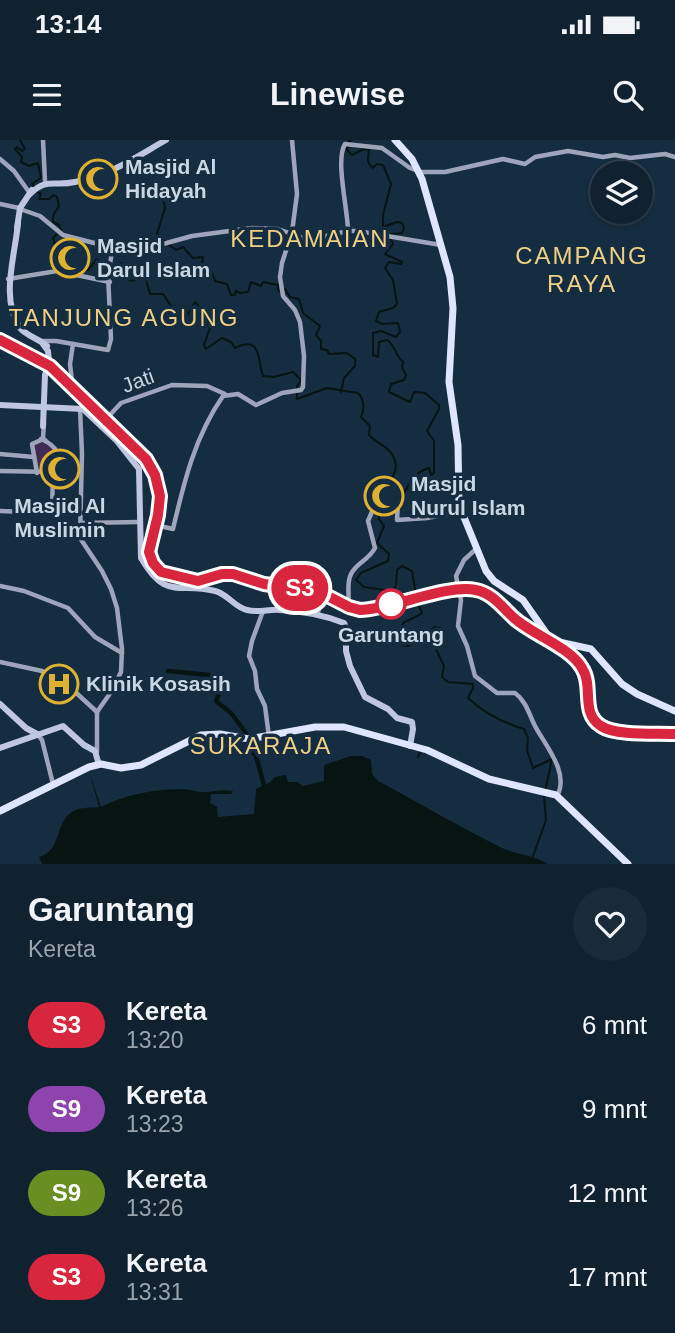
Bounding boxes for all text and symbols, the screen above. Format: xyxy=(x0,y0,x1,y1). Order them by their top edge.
text: 13:14 xyxy=(35,9,102,39)
icon: menu xyxy=(28,76,66,114)
text: Linewise xyxy=(270,76,405,112)
icon: search xyxy=(609,76,647,114)
place label: Masjid Al Hidayah xyxy=(125,155,216,202)
mosque icon: Masjid Al Hidayah xyxy=(77,158,119,200)
map controls xyxy=(590,161,653,224)
button: layers xyxy=(590,161,653,224)
district label: KEDAMAIAN xyxy=(230,225,390,252)
place label: Masjid Darul Islam xyxy=(97,234,210,281)
mosque icon: Masjid Darul Islam xyxy=(49,237,91,279)
district label: CAMPANG RAYA xyxy=(515,242,649,297)
district label: TANJUNG AGUNG xyxy=(9,304,239,331)
street label: Jati xyxy=(119,364,157,397)
mosque icon: Masjid Al Muslimin xyxy=(39,448,81,490)
place label: Masjid Nurul Islam xyxy=(411,472,525,519)
mosque icon: Masjid Nurul Islam xyxy=(363,475,405,517)
place label: Masjid Al Muslimin xyxy=(14,494,106,541)
line badge: S3 xyxy=(268,565,332,611)
text: S3 xyxy=(285,574,315,601)
marker: Garuntang xyxy=(376,589,406,619)
place label: Garuntang xyxy=(338,623,444,646)
hospital icon: Klinik Kosasih xyxy=(38,663,80,705)
place label: Klinik Kosasih xyxy=(86,672,231,695)
district label: SUKARAJA xyxy=(190,732,332,759)
button: heart xyxy=(573,887,647,961)
text: Garuntang xyxy=(28,891,195,928)
text: Kereta xyxy=(28,936,96,962)
text: Kereta xyxy=(126,996,207,1026)
text: 6 mnt xyxy=(582,1010,647,1040)
text: S3 xyxy=(52,1011,81,1038)
text: 13:20 xyxy=(126,1027,184,1053)
text: Kereta xyxy=(126,1080,207,1110)
text: 9 mnt xyxy=(582,1094,647,1124)
text: S9 xyxy=(52,1095,81,1122)
text: 13:23 xyxy=(126,1111,184,1137)
text: Kereta xyxy=(126,1164,207,1194)
text: 12 mnt xyxy=(568,1178,647,1208)
text: S9 xyxy=(52,1179,81,1206)
text: 13:26 xyxy=(126,1195,184,1221)
text: Kereta xyxy=(126,1248,207,1278)
text: 17 mnt xyxy=(568,1262,647,1292)
text: S3 xyxy=(52,1263,81,1290)
text: 13:31 xyxy=(126,1279,184,1305)

